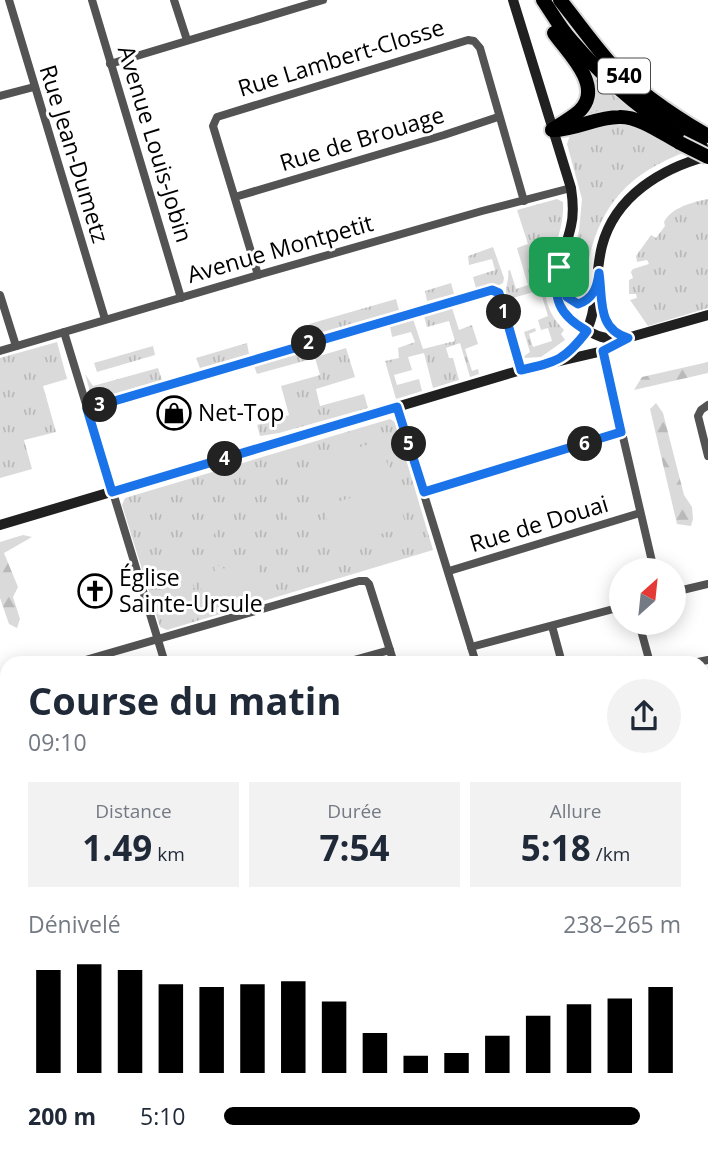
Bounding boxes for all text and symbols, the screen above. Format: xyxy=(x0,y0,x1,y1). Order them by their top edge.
street label: Rue Lambert-Closse xyxy=(234,10,448,104)
street label: Avenue Louis-Jobin xyxy=(111,41,201,246)
road number: 540 xyxy=(598,58,650,94)
street label: Rue Jean-Dumetz xyxy=(33,61,117,247)
street label: Rue de Brouage xyxy=(275,98,448,178)
street label: Avenue Montpetit xyxy=(183,206,376,290)
pin xyxy=(529,237,589,297)
icon: arrive xyxy=(540,248,578,286)
pin: 1 xyxy=(486,294,522,330)
text: 1 xyxy=(498,298,509,324)
pin: 2 xyxy=(292,326,326,360)
text: 2 xyxy=(303,329,314,355)
pin: 3 xyxy=(82,388,118,422)
text: 3 xyxy=(94,391,105,417)
shop icon: Net-Top xyxy=(155,394,193,432)
place label: Net-Top xyxy=(198,396,284,428)
pin: 5 xyxy=(392,426,426,462)
pin: 6 xyxy=(568,426,602,462)
text: 5 xyxy=(403,430,414,456)
text: 6 xyxy=(579,430,590,456)
pin: 4 xyxy=(208,442,243,476)
text: 4 xyxy=(219,445,230,471)
street label: Rue de Douai xyxy=(465,487,612,559)
north arrow xyxy=(609,558,686,635)
map controls xyxy=(609,558,686,635)
place label: Église Sainte-Ursule xyxy=(119,561,263,619)
church icon: Église Sainte-Ursule xyxy=(76,572,114,610)
text: Course du matin xyxy=(28,674,341,726)
button: share xyxy=(607,679,681,753)
text: 09:10 xyxy=(28,726,87,758)
text: Distance xyxy=(95,798,172,824)
text: Durée xyxy=(327,798,382,824)
text: Allure xyxy=(550,798,601,824)
text: 1.49 xyxy=(82,824,152,871)
text: 7:54 xyxy=(319,824,390,871)
text: 5:18 xyxy=(521,824,591,871)
text: km xyxy=(152,841,185,867)
text: /km xyxy=(591,841,630,867)
text: Dénivelé xyxy=(28,908,121,940)
text: 238–265 m xyxy=(563,908,681,940)
text: 200 m xyxy=(28,1100,96,1132)
text: 5:10 xyxy=(140,1100,186,1132)

